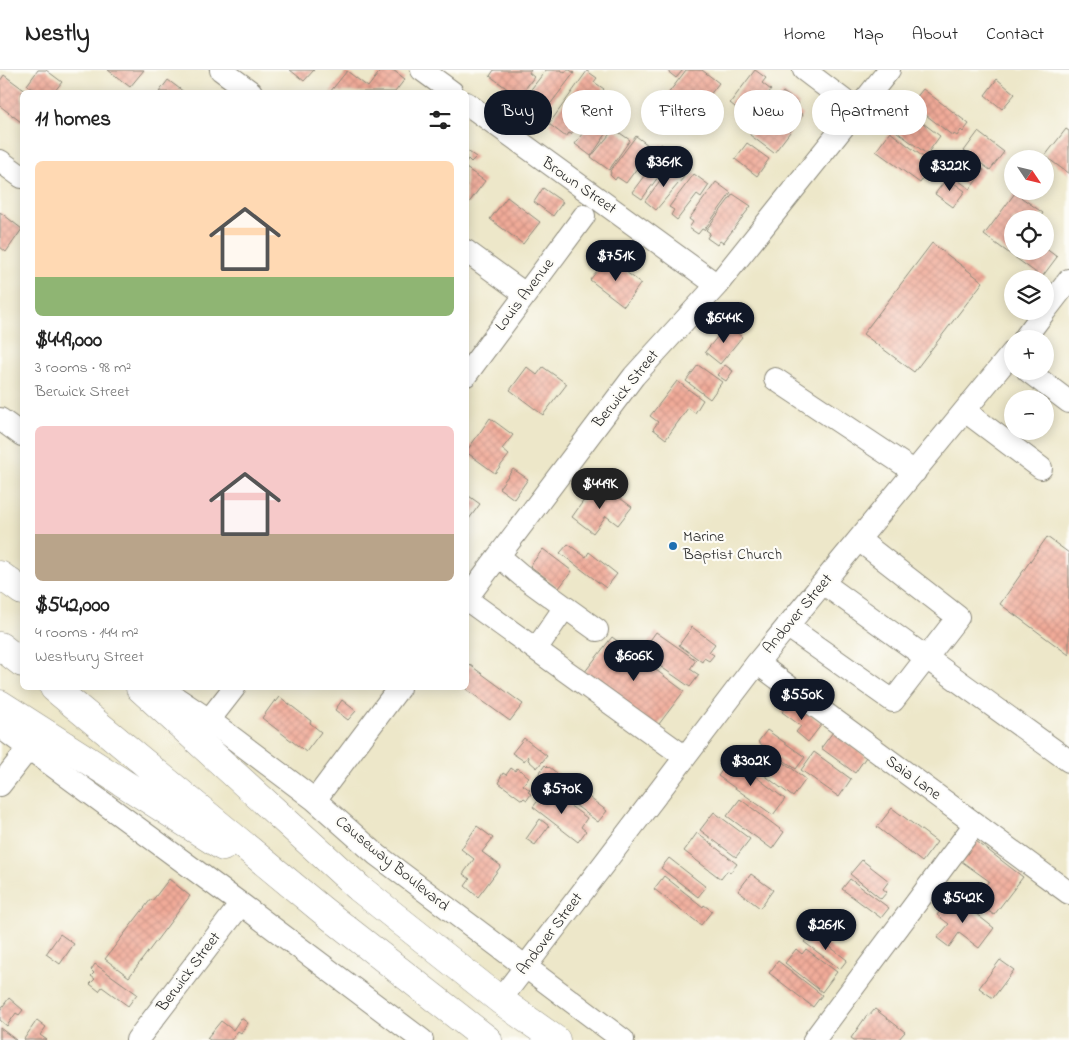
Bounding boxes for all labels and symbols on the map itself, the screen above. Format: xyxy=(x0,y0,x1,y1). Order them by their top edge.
pin: $361K xyxy=(629,146,699,188)
pin: $322K xyxy=(915,150,985,192)
north arrow xyxy=(1004,150,1054,200)
street label: Brown Street xyxy=(536,151,622,221)
pin: $751K xyxy=(581,240,651,282)
street label: Louis Avenue xyxy=(489,253,561,337)
pin: $644K xyxy=(689,302,759,344)
street label: Berwick Street xyxy=(586,344,666,434)
pin: $449K xyxy=(565,468,635,510)
place label: Marine Baptist Church xyxy=(682,525,782,567)
marker: Marine Baptist Church xyxy=(667,540,679,552)
street label: Andover Street xyxy=(757,568,839,659)
pin: $606K xyxy=(599,640,669,682)
pin: $550K xyxy=(767,678,837,721)
pin: $302K xyxy=(716,744,786,787)
street label: Saia Lane xyxy=(880,749,947,807)
pin: $570K xyxy=(527,772,597,815)
street label: Causeway Boulevard xyxy=(330,810,454,918)
pin: $542K xyxy=(928,882,998,924)
street label: Andover Street xyxy=(511,887,589,980)
pin: $261K xyxy=(791,908,861,951)
street label: Berwick Street xyxy=(150,926,227,1018)

